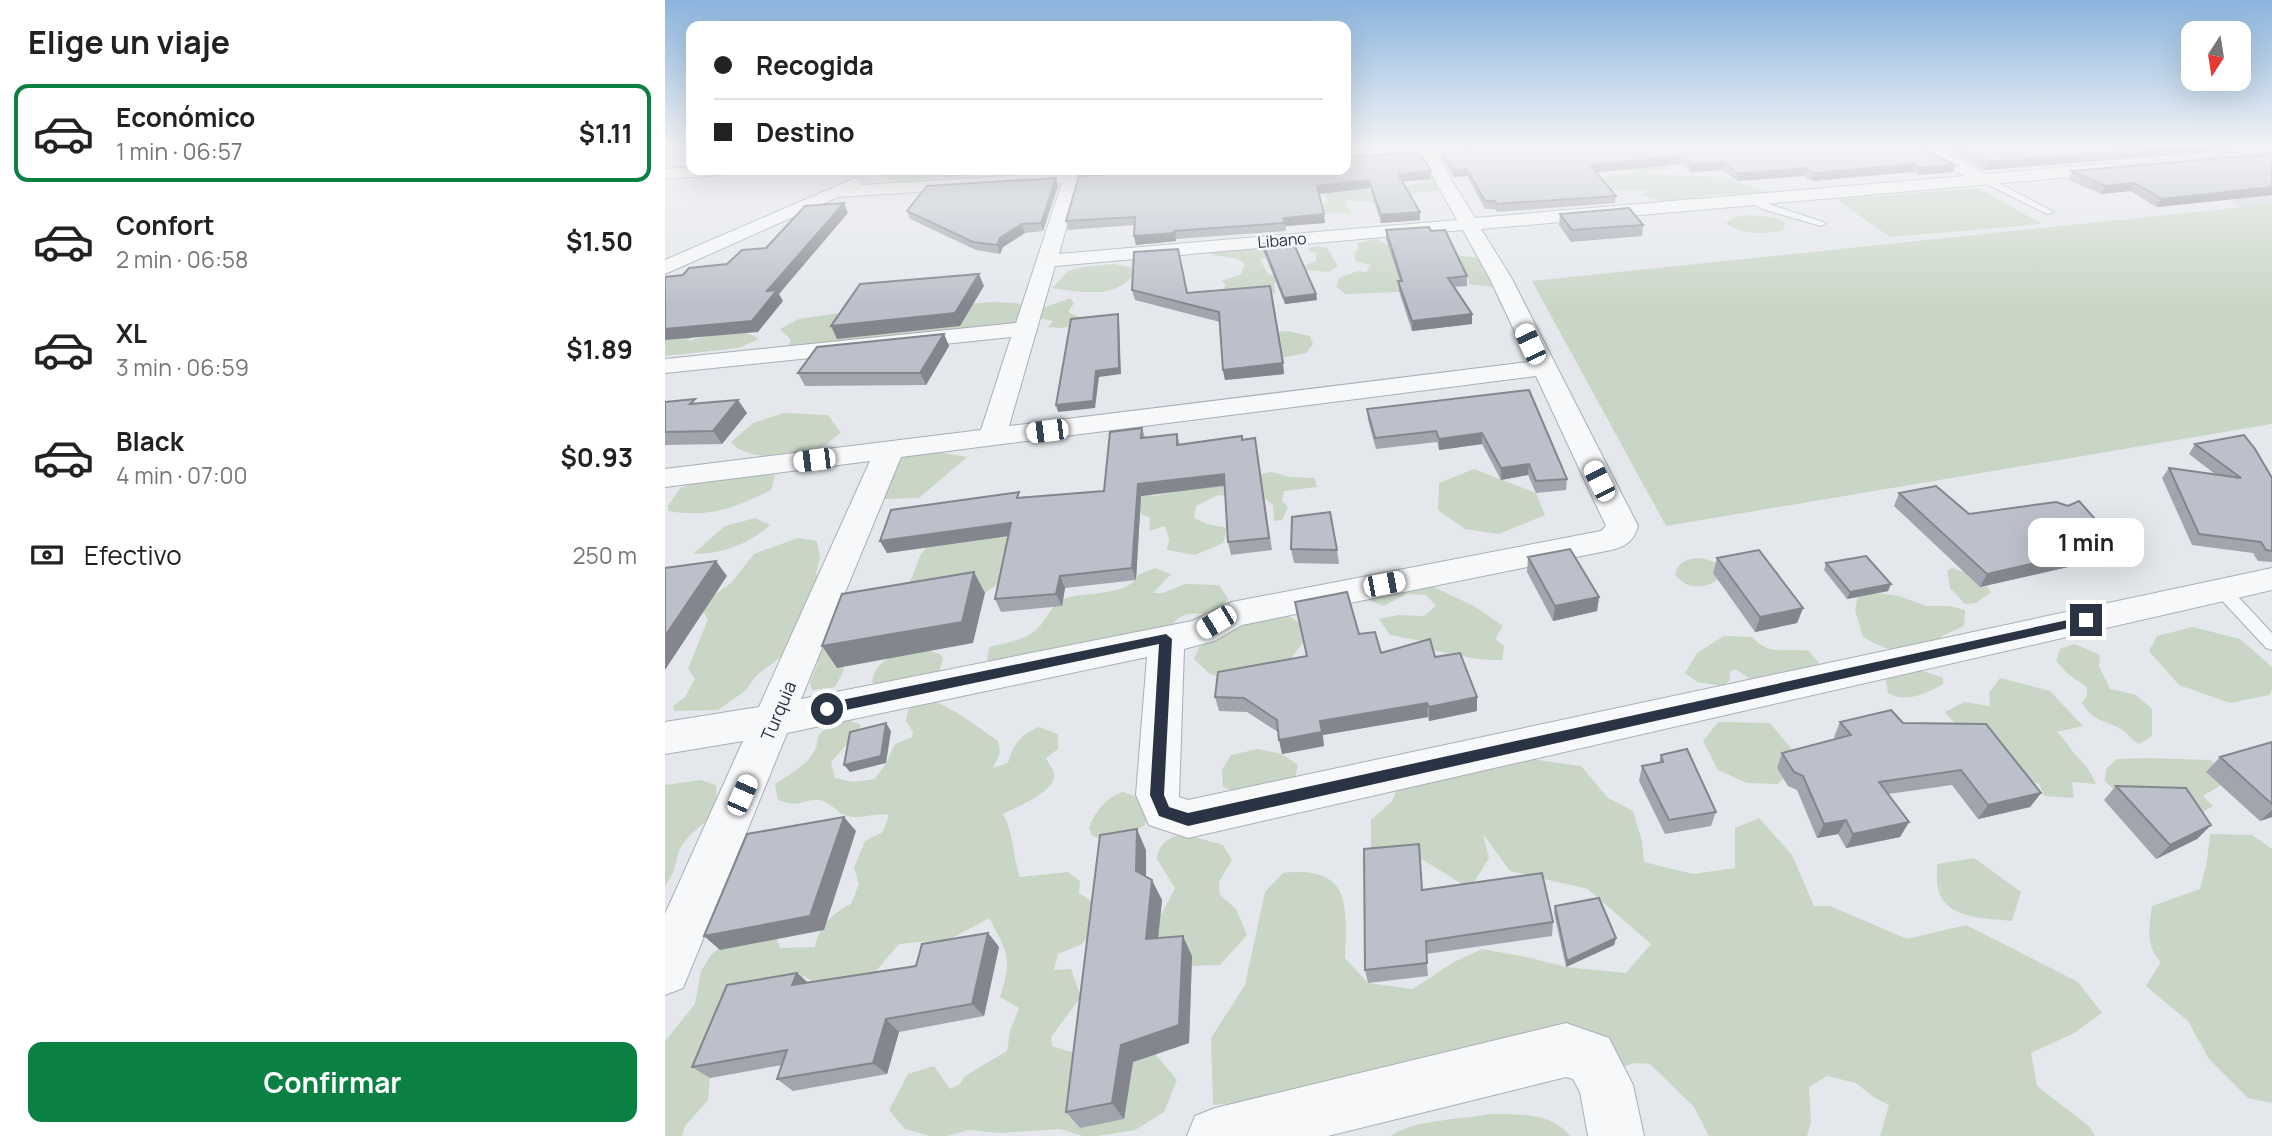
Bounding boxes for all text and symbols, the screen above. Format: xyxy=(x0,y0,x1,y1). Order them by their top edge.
text: Elige un viaje xyxy=(28,20,230,64)
north arrow xyxy=(2181,21,2251,91)
map controls xyxy=(2181,21,2251,91)
text: Recogida xyxy=(756,47,874,83)
text: Económico xyxy=(116,99,255,135)
icon: car xyxy=(32,102,95,165)
text: Destino xyxy=(756,114,855,150)
text: $1.11 xyxy=(579,115,633,151)
text: 1 min · 06:57 xyxy=(116,135,243,167)
text: Confort xyxy=(116,207,215,243)
icon: car xyxy=(32,210,95,273)
text: $1.50 xyxy=(566,223,633,259)
street label: Libano xyxy=(1257,227,1307,253)
text: 2 min · 06:58 xyxy=(116,243,248,275)
text: XL xyxy=(116,315,147,351)
icon: car xyxy=(32,318,95,381)
car xyxy=(1512,321,1549,367)
text: $1.89 xyxy=(566,331,633,367)
text: 3 min · 06:59 xyxy=(116,351,249,383)
car xyxy=(1025,418,1070,444)
text: Black xyxy=(116,423,184,459)
icon: car xyxy=(32,426,95,489)
text: $0.93 xyxy=(560,439,633,475)
car xyxy=(792,447,837,473)
car xyxy=(1581,458,1618,504)
text: 4 min · 07:00 xyxy=(116,459,248,491)
callout: 1 min xyxy=(2028,518,2144,568)
text: 1 min xyxy=(2058,526,2114,558)
icon: cash xyxy=(28,536,66,574)
text: Efectivo xyxy=(84,537,182,573)
text: 250 m xyxy=(572,539,637,571)
car xyxy=(1362,570,1407,598)
car xyxy=(1193,602,1240,642)
route end xyxy=(2070,604,2102,636)
street label: Turquia xyxy=(755,677,801,744)
route start xyxy=(811,693,843,725)
car xyxy=(724,772,761,818)
button: Confirmar xyxy=(28,1042,637,1122)

